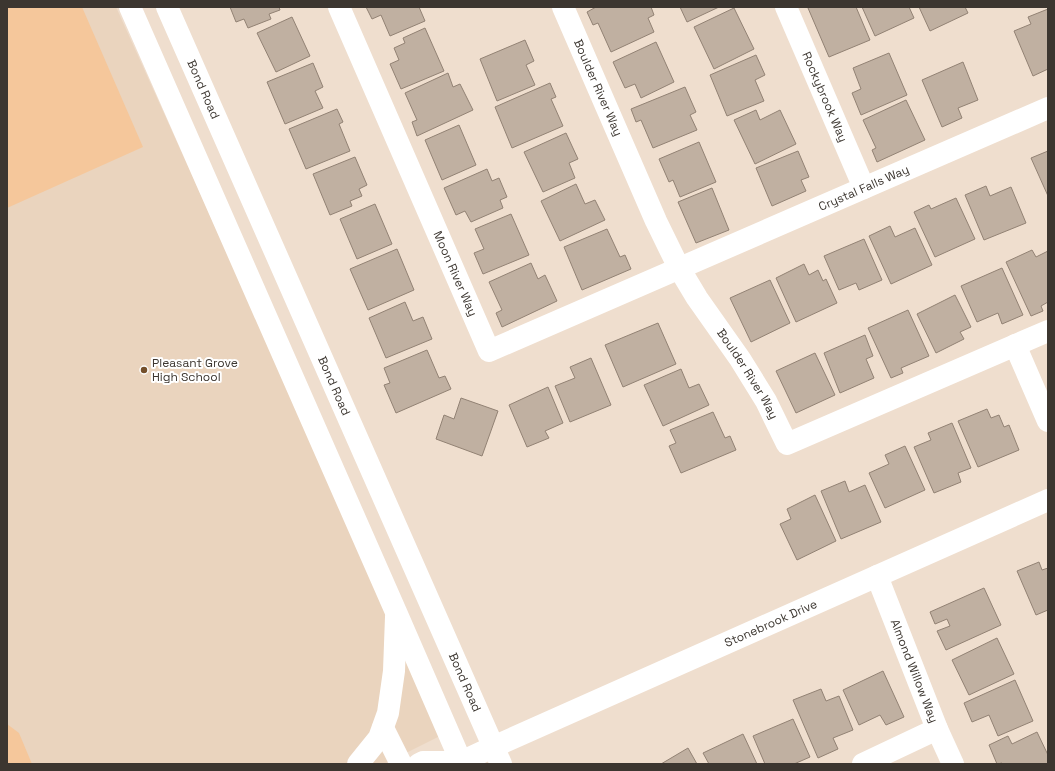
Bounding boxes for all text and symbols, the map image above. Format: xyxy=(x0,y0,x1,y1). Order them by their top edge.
street label: Boulder River Way xyxy=(570,37,626,139)
street label: Rockybrook Way xyxy=(798,49,851,145)
street label: Bond Road xyxy=(183,57,223,121)
street label: Crystal Falls Way xyxy=(816,161,912,215)
street label: Moon River Way xyxy=(430,229,481,319)
street label: Boulder River Way xyxy=(713,326,782,422)
street label: Bond Road xyxy=(314,354,354,418)
place label: Pleasant Grove High School xyxy=(152,355,238,385)
marker: Pleasant Grove High School xyxy=(139,365,149,375)
street label: Stonebrook Drive xyxy=(722,596,820,651)
street label: Almond Willow Way xyxy=(887,617,942,725)
street label: Bond Road xyxy=(445,650,485,714)

